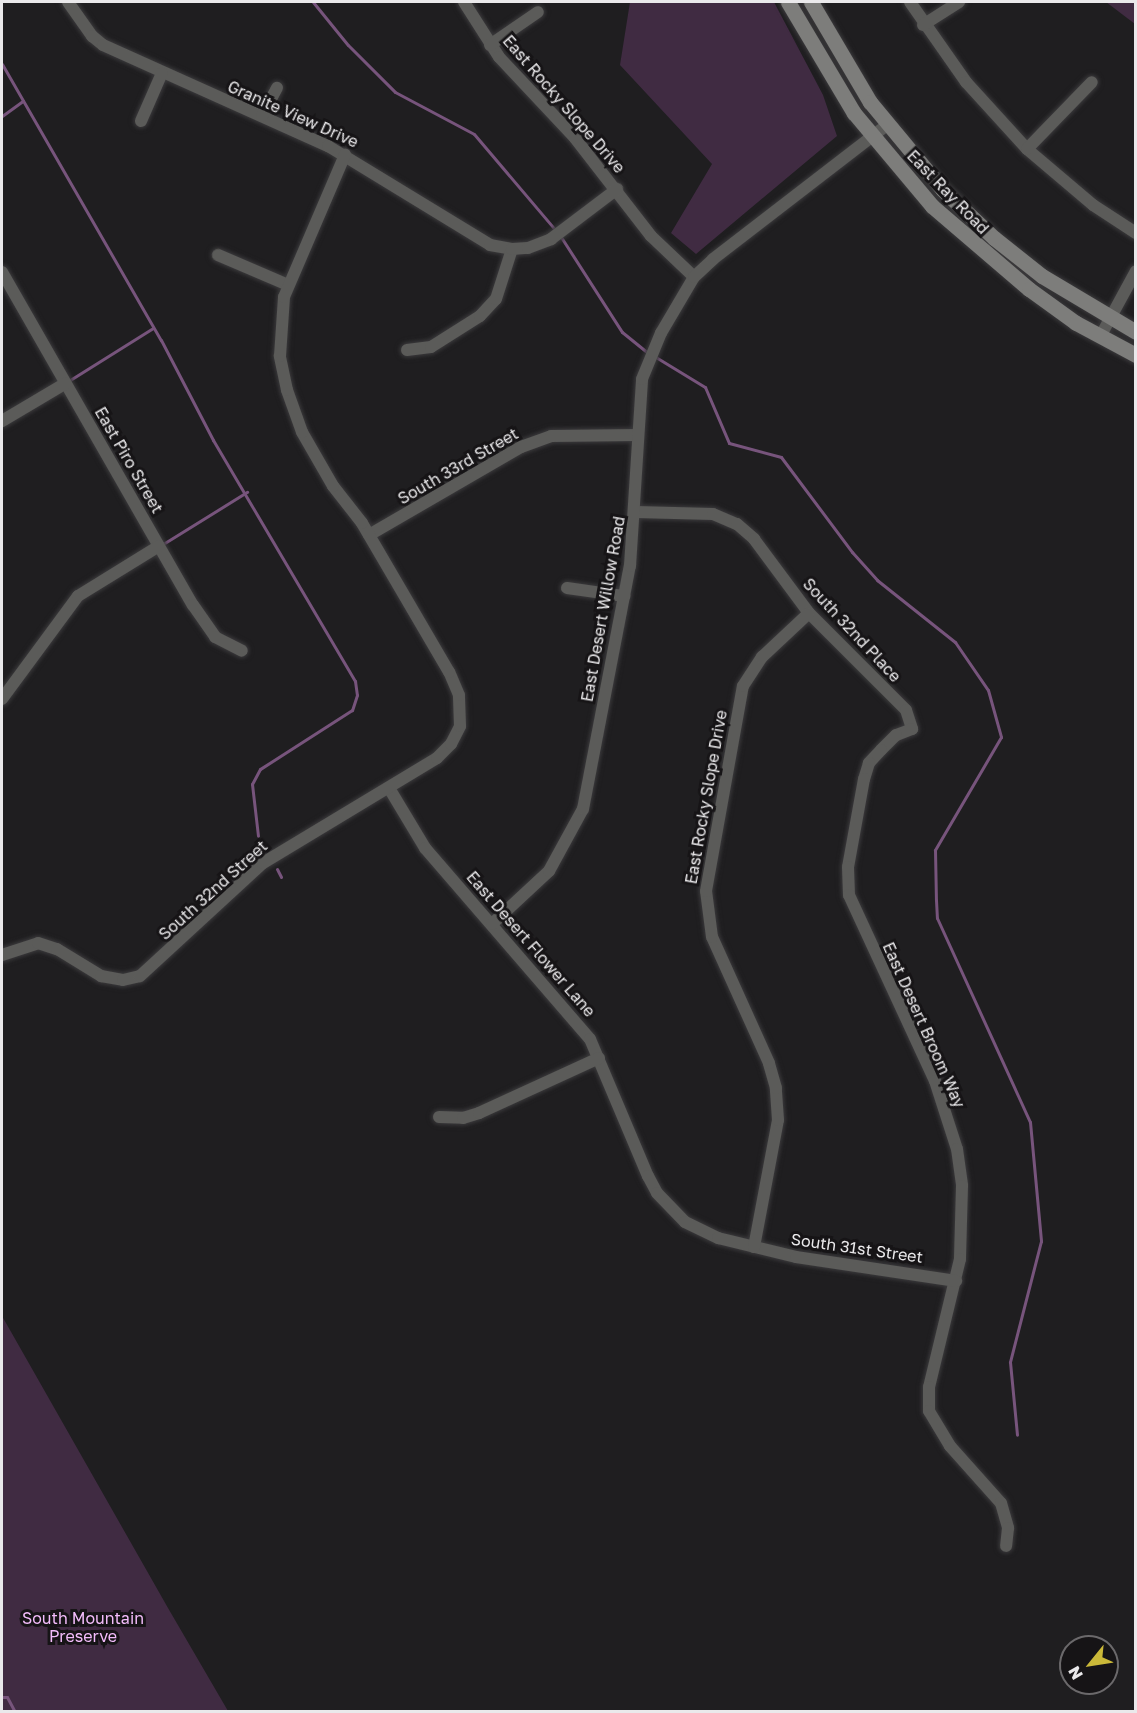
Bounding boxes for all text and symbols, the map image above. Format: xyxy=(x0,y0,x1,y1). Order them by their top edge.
street label: East Rocky Slope Drive xyxy=(499,31,629,177)
street label: Granite View Drive xyxy=(225,77,361,151)
street label: East Ray Road xyxy=(903,146,993,238)
street label: East Piro Street xyxy=(91,404,167,516)
street label: South 33rd Street xyxy=(394,424,522,508)
street label: East Desert Willow Road xyxy=(577,515,629,703)
street label: South 32nd Place xyxy=(799,574,905,686)
street label: East Rocky Slope Drive xyxy=(681,709,731,885)
street label: South 32nd Street xyxy=(155,836,271,944)
street label: East Desert Flower Lane xyxy=(463,867,599,1021)
street label: East Desert Broom Way xyxy=(879,939,969,1111)
street label: South 31st Street xyxy=(790,1229,924,1267)
park label: South Mountain Preserve xyxy=(22,1608,144,1646)
north arrow xyxy=(1059,1635,1119,1695)
text: N xyxy=(1063,1663,1087,1683)

